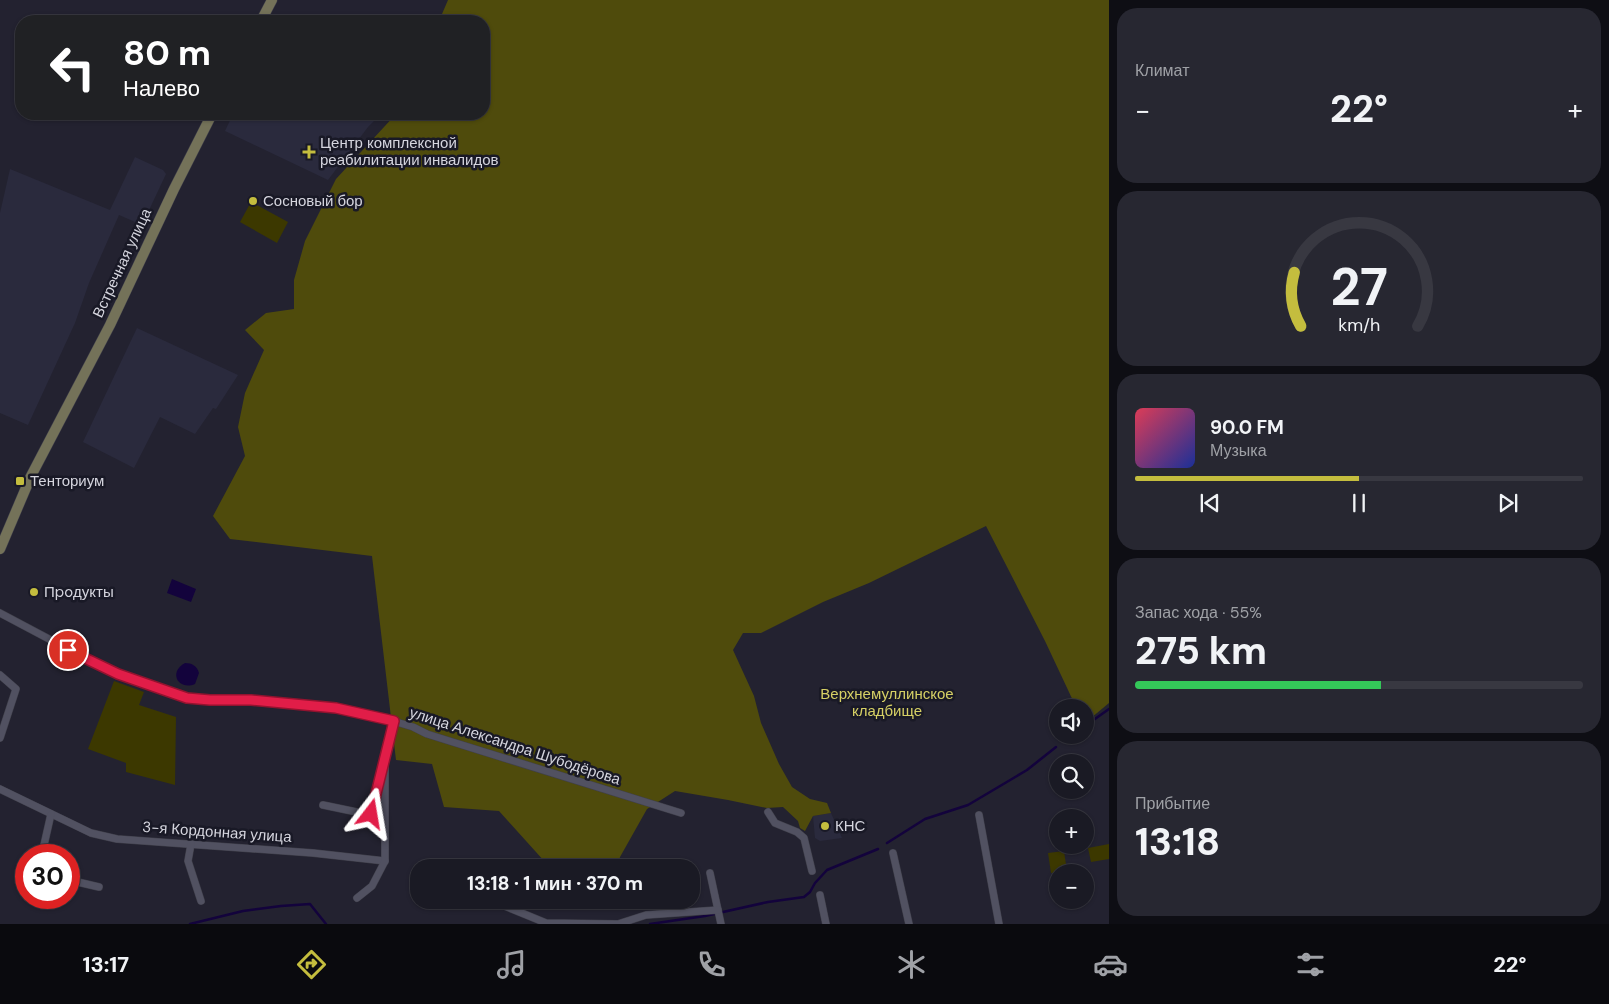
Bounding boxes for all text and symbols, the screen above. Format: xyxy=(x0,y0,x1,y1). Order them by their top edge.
text: 80 m xyxy=(123,30,211,76)
icon: left xyxy=(40,35,105,100)
text: Климат xyxy=(1135,60,1189,81)
text: Налево xyxy=(123,74,200,103)
text: 22° xyxy=(1330,84,1388,134)
text: − xyxy=(1135,92,1150,129)
text: + xyxy=(1568,92,1583,129)
place label: Центр комплексной реабилитации инвалидов xyxy=(320,133,499,170)
marker: Центр комплексной реабилитации инвалидов xyxy=(302,145,316,159)
place label: Сосновый бор xyxy=(263,191,363,211)
marker: Сосновый бор xyxy=(247,195,259,207)
street label: Встречная улица xyxy=(88,205,156,321)
text: 27 xyxy=(1330,253,1388,321)
text: km/h xyxy=(1338,313,1380,337)
text: 90.0 FM xyxy=(1210,415,1284,440)
text: Музыка xyxy=(1210,440,1267,461)
place label: Тенториум xyxy=(30,471,104,491)
marker: Тенториум xyxy=(14,475,26,487)
icon: previous xyxy=(1196,489,1224,517)
icon: pause xyxy=(1345,489,1373,517)
icon: next xyxy=(1494,489,1522,517)
place label: Пpoдукты xyxy=(44,582,114,602)
marker: Пpoдукты xyxy=(28,586,40,598)
text: Запас хода · 55% xyxy=(1135,602,1262,623)
text: 275 km xyxy=(1135,626,1267,676)
pin xyxy=(47,629,89,671)
icon: arrive xyxy=(54,636,82,664)
park label: Верхнемуллинское кладбище xyxy=(820,684,954,721)
map controls xyxy=(1049,699,1094,909)
button: sound xyxy=(1049,699,1094,744)
street label: улица Александра Шубодёрова xyxy=(407,702,624,790)
button: search xyxy=(1049,754,1094,799)
position arrow xyxy=(344,787,396,839)
text: Прибытие xyxy=(1135,793,1210,814)
button: + xyxy=(1049,809,1094,854)
place label: КНС xyxy=(835,816,866,836)
street label: 3-я Кордонная улица xyxy=(142,817,293,847)
text: 13:18 xyxy=(1135,817,1220,867)
marker: КНС xyxy=(819,820,831,832)
speed limit sign: 30 xyxy=(15,844,80,909)
button: − xyxy=(1049,864,1094,909)
text: 13:18 · 1 мин · 370 m xyxy=(467,871,643,896)
icon: directions xyxy=(294,947,329,982)
icon: music xyxy=(494,947,529,982)
icon: phone xyxy=(694,947,729,982)
icon: climate xyxy=(894,947,929,982)
icon: car xyxy=(1093,947,1128,982)
icon: filters xyxy=(1293,947,1328,982)
text: 13:17 xyxy=(82,950,129,979)
text: 22° xyxy=(1493,950,1527,979)

